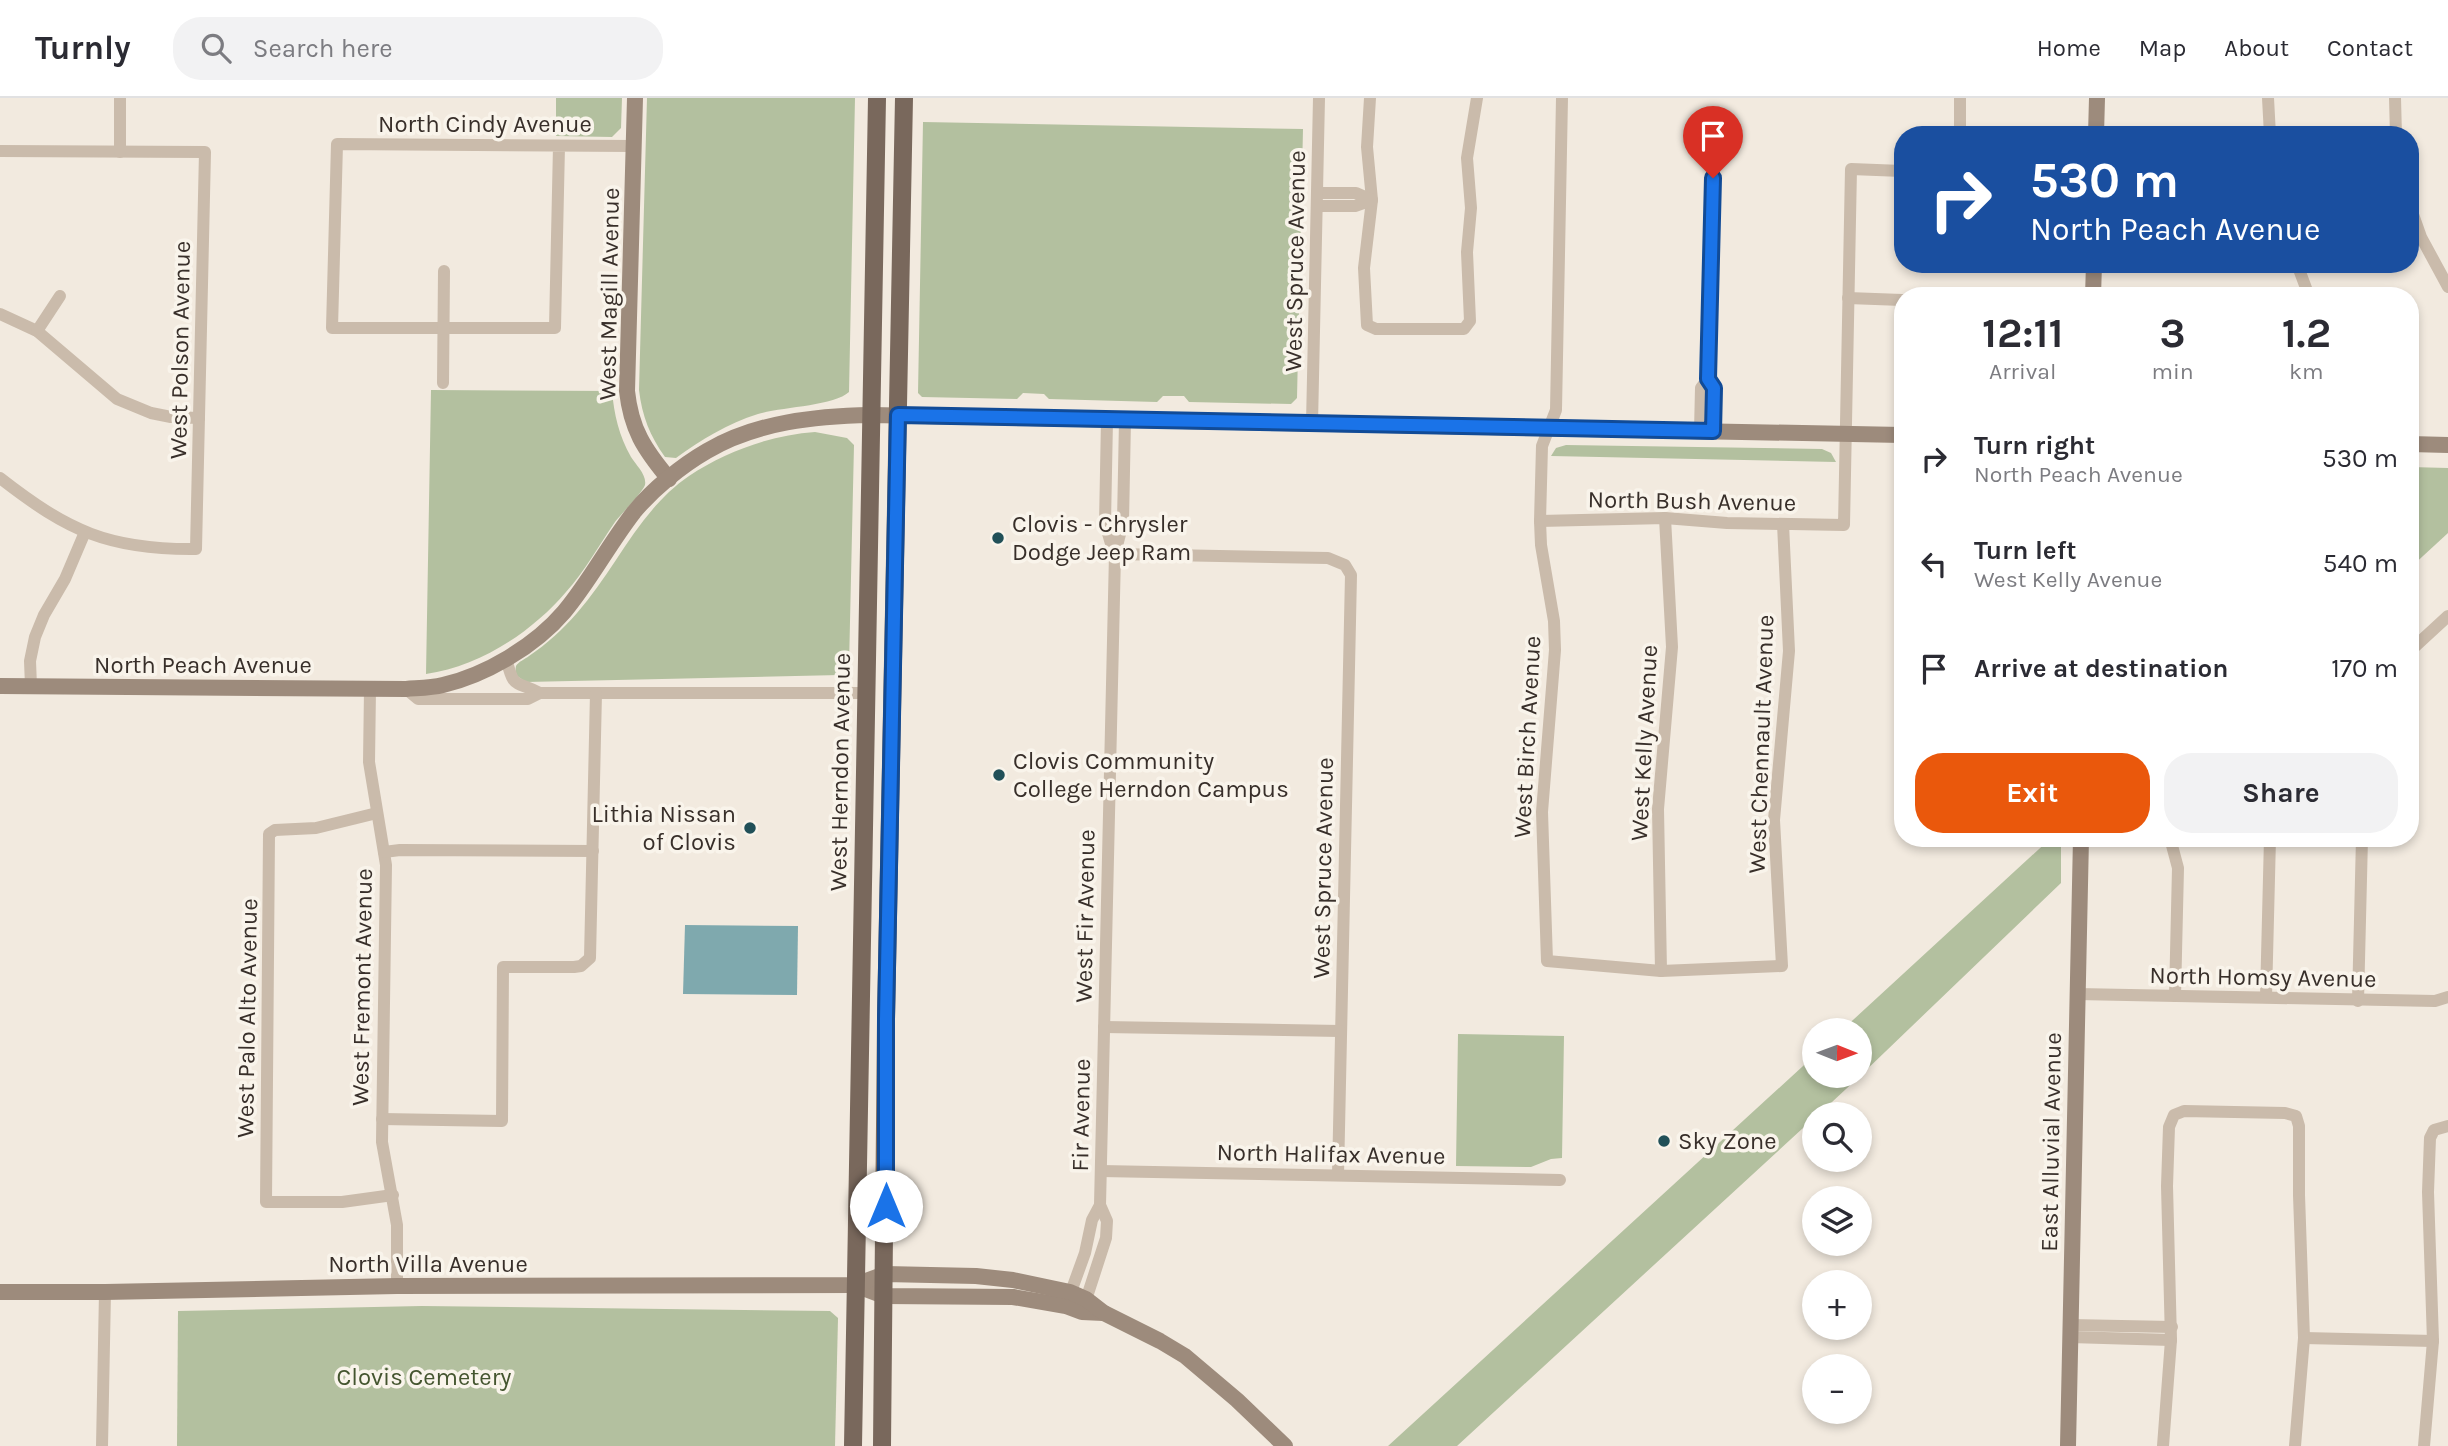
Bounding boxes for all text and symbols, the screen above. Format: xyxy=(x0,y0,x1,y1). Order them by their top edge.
search box xyxy=(173,17,663,80)
text: Turnly xyxy=(35,29,131,67)
icon: search xyxy=(197,29,235,67)
text: Search here xyxy=(253,33,393,64)
text: Home xyxy=(2037,34,2101,62)
text: Map xyxy=(2139,34,2186,62)
text: About xyxy=(2224,34,2289,62)
text: Contact xyxy=(2327,34,2413,62)
pin xyxy=(1683,106,1743,178)
street label: North Cindy Avenue xyxy=(378,110,592,138)
icon: arrive xyxy=(1694,117,1732,155)
street label: West Spruce Avenue xyxy=(1279,150,1311,372)
text: 530 m xyxy=(2030,152,2179,209)
icon: right xyxy=(1915,154,2006,245)
street label: West Magill Avenue xyxy=(593,187,625,401)
text: North Peach Avenue xyxy=(2030,211,2320,248)
street label: West Polson Avenue xyxy=(164,241,196,459)
text: 12:11 xyxy=(1982,308,2064,358)
text: 3 xyxy=(2160,308,2186,358)
text: 1.2 xyxy=(2282,308,2331,358)
text: Arrival xyxy=(1989,358,2056,385)
text: min xyxy=(2151,358,2194,385)
text: km xyxy=(2289,358,2324,385)
text: Turn right xyxy=(1974,430,2095,461)
icon: right xyxy=(1915,440,1953,478)
text: 530 m xyxy=(2322,443,2398,474)
text: North Peach Avenue xyxy=(1974,461,2183,488)
street label: North Bush Avenue xyxy=(1587,485,1797,517)
place label: Clovis - Chrysler Dodge Jeep Ram xyxy=(1012,510,1191,566)
marker: Clovis - Chrysler Dodge Jeep Ram xyxy=(990,530,1006,546)
text: Turn left xyxy=(1974,535,2076,566)
icon: left xyxy=(1915,545,1953,583)
text: 540 m xyxy=(2323,548,2398,579)
text: West Kelly Avenue xyxy=(1974,566,2162,593)
street label: West Chennault Avenue xyxy=(1742,614,1780,874)
street label: West Birch Avenue xyxy=(1508,635,1546,839)
street label: West Kelly Avenue xyxy=(1625,644,1663,842)
icon: arrive xyxy=(1915,650,1953,688)
street label: North Peach Avenue xyxy=(94,651,312,679)
street label: West Herndon Avenue xyxy=(824,653,856,891)
text: Arrive at destination xyxy=(1974,653,2228,684)
text: 170 m xyxy=(2331,653,2398,684)
place label: Clovis Community College Herndon Campus xyxy=(1013,747,1289,803)
button: Exit xyxy=(1915,753,2150,833)
button: Share xyxy=(2164,753,2398,833)
street label: West Spruce Avenue xyxy=(1307,757,1339,979)
marker: Clovis Community College Herndon Campus xyxy=(991,767,1007,783)
place label: Lithia Nissan of Clovis xyxy=(592,800,736,856)
marker: Lithia Nissan of Clovis xyxy=(742,820,758,836)
street label: West Fir Avenue xyxy=(1069,829,1101,1003)
street label: West Fremont Avenue xyxy=(346,868,378,1106)
street label: West Palo Alto Avenue xyxy=(231,898,263,1138)
street label: North Homsy Avenue xyxy=(2149,961,2377,993)
north arrow xyxy=(1802,1018,1872,1088)
map controls xyxy=(1802,1018,1872,1424)
street label: East Alluvial Avenue xyxy=(2035,1032,2067,1252)
street label: Fir Avenue xyxy=(1066,1058,1096,1172)
button: search xyxy=(1802,1102,1872,1172)
place label: Sky Zone xyxy=(1678,1127,1777,1155)
marker: Sky Zone xyxy=(1656,1133,1672,1149)
street label: North Halifax Avenue xyxy=(1216,1138,1446,1170)
position arrow xyxy=(849,1169,923,1243)
button: layers xyxy=(1802,1186,1872,1256)
street label: North Villa Avenue xyxy=(328,1250,528,1278)
button: + xyxy=(1802,1270,1872,1340)
button: − xyxy=(1802,1354,1872,1424)
park label: Clovis Cemetery xyxy=(336,1363,512,1391)

